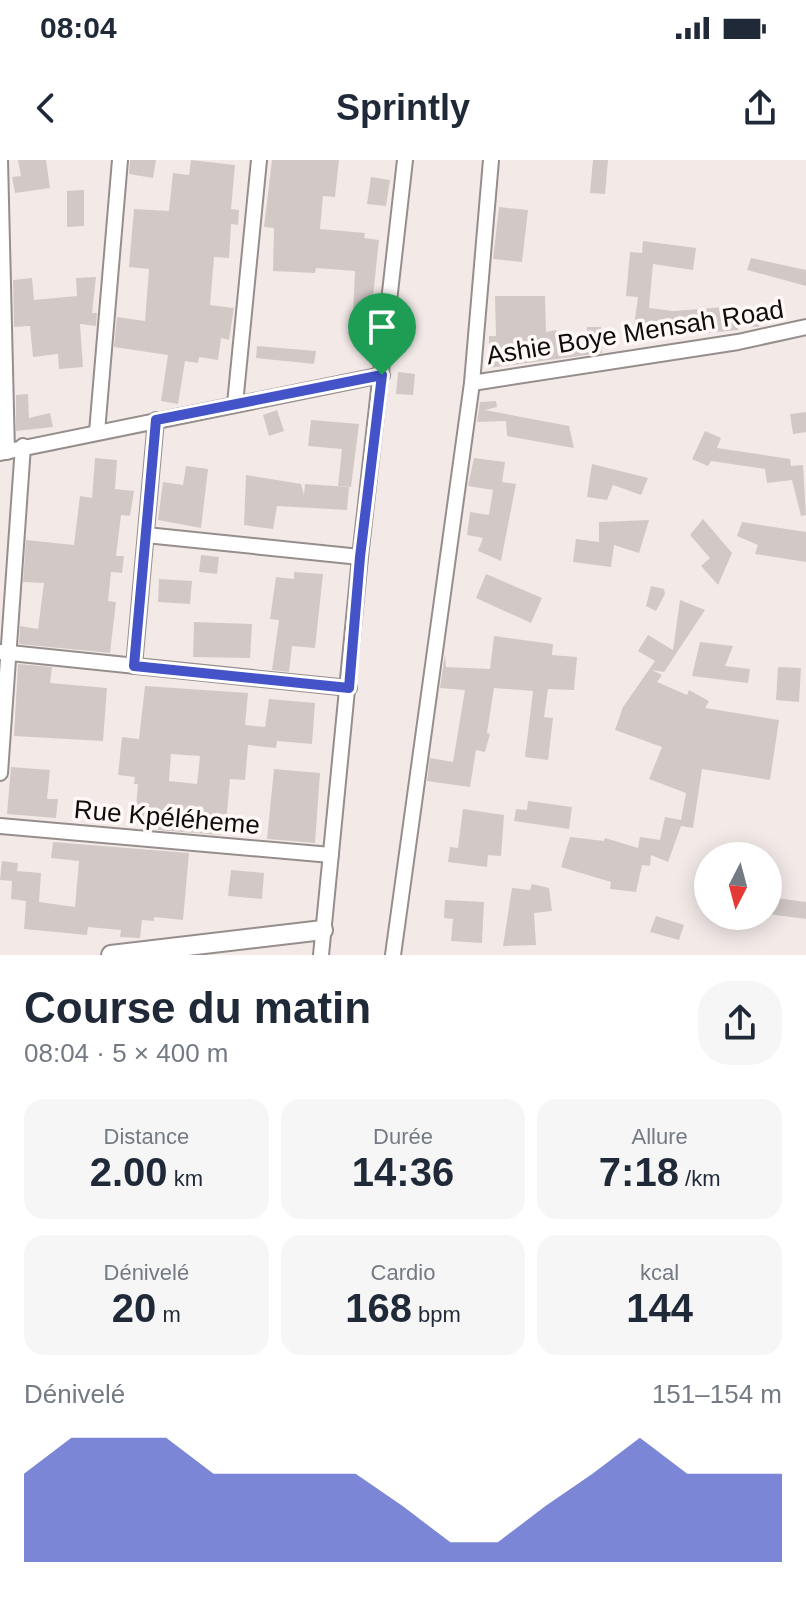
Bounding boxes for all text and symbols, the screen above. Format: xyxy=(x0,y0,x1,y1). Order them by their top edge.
text: 08:04 xyxy=(40,11,117,44)
icon: back xyxy=(24,86,68,130)
icon: share xyxy=(738,86,782,130)
text: Sprintly xyxy=(336,87,470,128)
pin xyxy=(348,293,416,375)
street label: Ashie Boye Mensah Road xyxy=(484,294,786,370)
icon: arrive xyxy=(360,305,404,349)
street label: Rue Kpéléheme xyxy=(73,794,261,840)
north arrow xyxy=(694,842,782,930)
map controls xyxy=(694,842,782,930)
button: share xyxy=(698,981,782,1065)
text: Course du matin xyxy=(24,983,371,1032)
text: 08:04 · 5 × 400 m xyxy=(24,1038,229,1068)
text: Distance xyxy=(104,1124,189,1149)
text: Durée xyxy=(373,1124,433,1149)
text: Allure xyxy=(632,1124,688,1149)
text: 2.00 xyxy=(90,1150,168,1194)
text: 14:36 xyxy=(352,1150,454,1194)
text: 7:18 xyxy=(599,1150,679,1194)
text: km xyxy=(168,1166,203,1191)
text: /km xyxy=(679,1166,720,1191)
text: Dénivelé xyxy=(104,1260,189,1285)
text: Cardio xyxy=(371,1260,435,1285)
text: kcal xyxy=(640,1260,679,1285)
text: 20 xyxy=(112,1286,156,1330)
text: 168 xyxy=(345,1286,412,1330)
text: 144 xyxy=(626,1286,693,1330)
text: m xyxy=(156,1302,181,1327)
text: bpm xyxy=(412,1302,461,1327)
text: Dénivelé xyxy=(24,1379,125,1409)
text: 151–154 m xyxy=(652,1379,782,1409)

